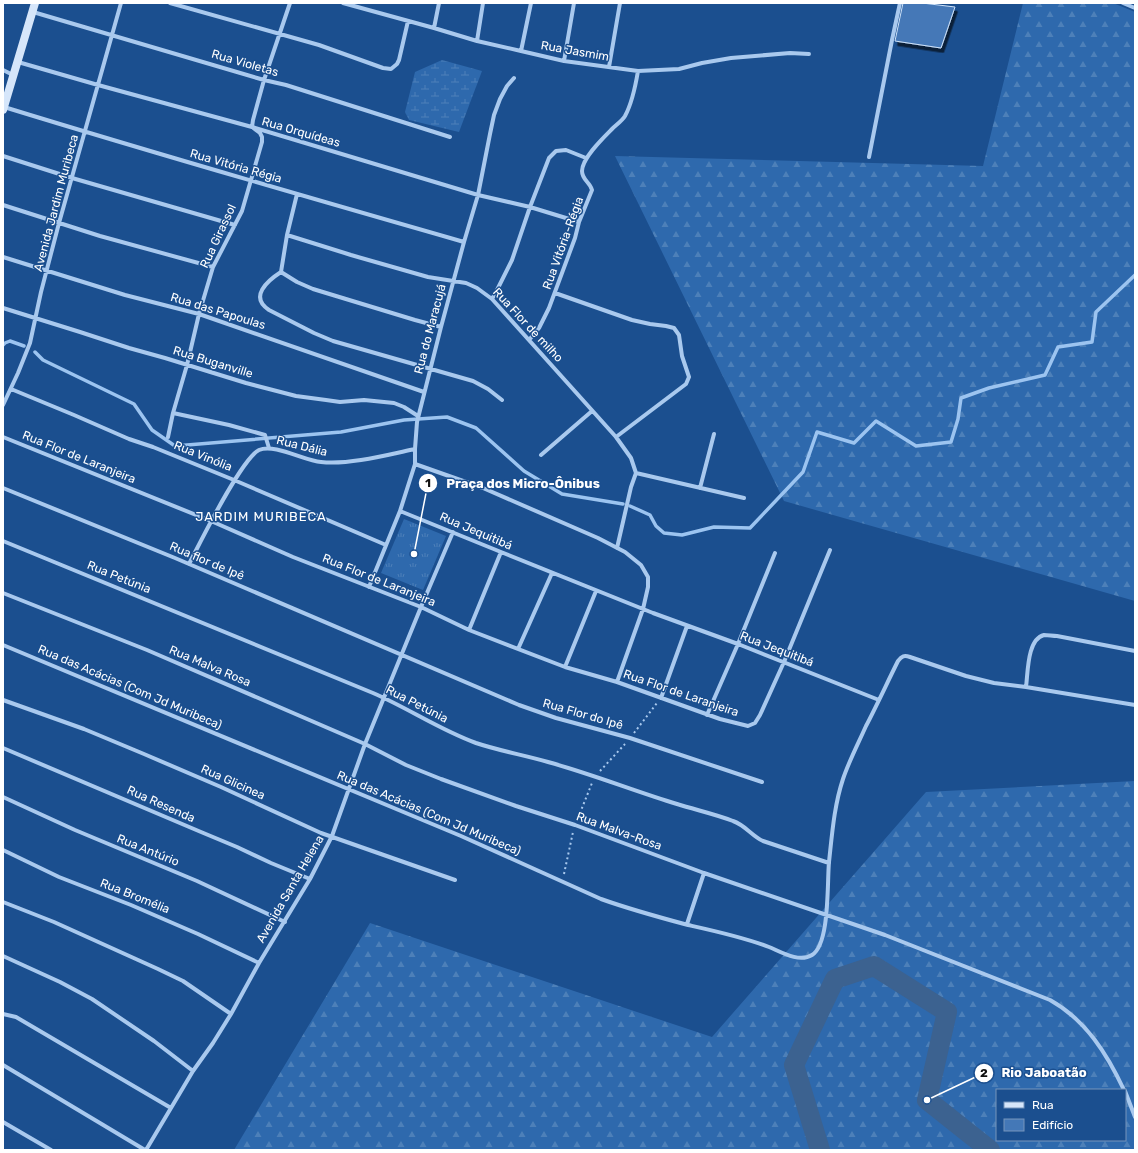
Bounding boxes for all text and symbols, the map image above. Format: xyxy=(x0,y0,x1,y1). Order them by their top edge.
street label: Rua Jasmim xyxy=(540,38,610,64)
street label: Rua Violetas xyxy=(210,47,280,79)
street label: Rua Orquídeas xyxy=(260,114,342,150)
street label: Avenida Jardim Muribeca xyxy=(31,133,81,273)
street label: Rua Vitória Régia xyxy=(188,146,284,186)
street label: Rua Vitória-Régia xyxy=(540,195,586,291)
street label: Rua Girassol xyxy=(197,202,239,270)
street label: Rua do Maracujá xyxy=(411,283,449,375)
street label: Rua Flor de milho xyxy=(490,285,566,365)
street label: Rua das Papoulas xyxy=(169,290,267,332)
street label: Rua Buganville xyxy=(171,343,255,381)
street label: Rua Flor de Laranjeira xyxy=(20,428,138,486)
street label: Rua Dália xyxy=(275,433,329,459)
street label: Rua Vinólia xyxy=(172,438,234,474)
callout: Praça dos Micro-Ônibus xyxy=(418,471,608,496)
text: 1 xyxy=(425,476,431,490)
text: Praça dos Micro-Ônibus xyxy=(446,476,600,491)
district label: JARDIM MURIBECA xyxy=(195,509,327,524)
street label: Rua Jequitibá xyxy=(438,509,514,553)
street label: Rua flor de Ipê xyxy=(168,539,247,583)
street label: Rua Flor de Laranjeira xyxy=(320,551,438,609)
street label: Rua Petúnia xyxy=(85,558,153,596)
street label: Rua Jequitibá xyxy=(738,629,816,669)
street label: Rua das Acácias (Com Jd Muribeca) xyxy=(36,642,224,732)
street label: Rua Malva Rosa xyxy=(167,643,253,689)
street label: Rua Flor de Laranjeira xyxy=(622,667,740,719)
street label: Rua Petúnia xyxy=(384,682,450,726)
street label: Rua Flor do Ipê xyxy=(541,696,625,732)
street label: Rua Glicinea xyxy=(199,762,267,802)
street label: Rua das Acácias (Com Jd Muribeca) xyxy=(335,768,523,858)
street label: Rua Resenda xyxy=(125,783,197,825)
street label: Rua Malva-Rosa xyxy=(574,809,664,853)
street label: Rua Antúrio xyxy=(115,831,181,869)
street label: Avenida Santa Helena xyxy=(253,833,327,945)
street label: Rua Bromélia xyxy=(98,876,172,916)
callout: Rio Jaboatão xyxy=(974,1060,1095,1085)
text: Rio Jaboatão xyxy=(1001,1065,1087,1080)
text: 2 xyxy=(980,1066,988,1080)
legend xyxy=(996,1089,1126,1141)
text: Rua xyxy=(1032,1098,1054,1112)
text: Edifício xyxy=(1032,1118,1073,1132)

